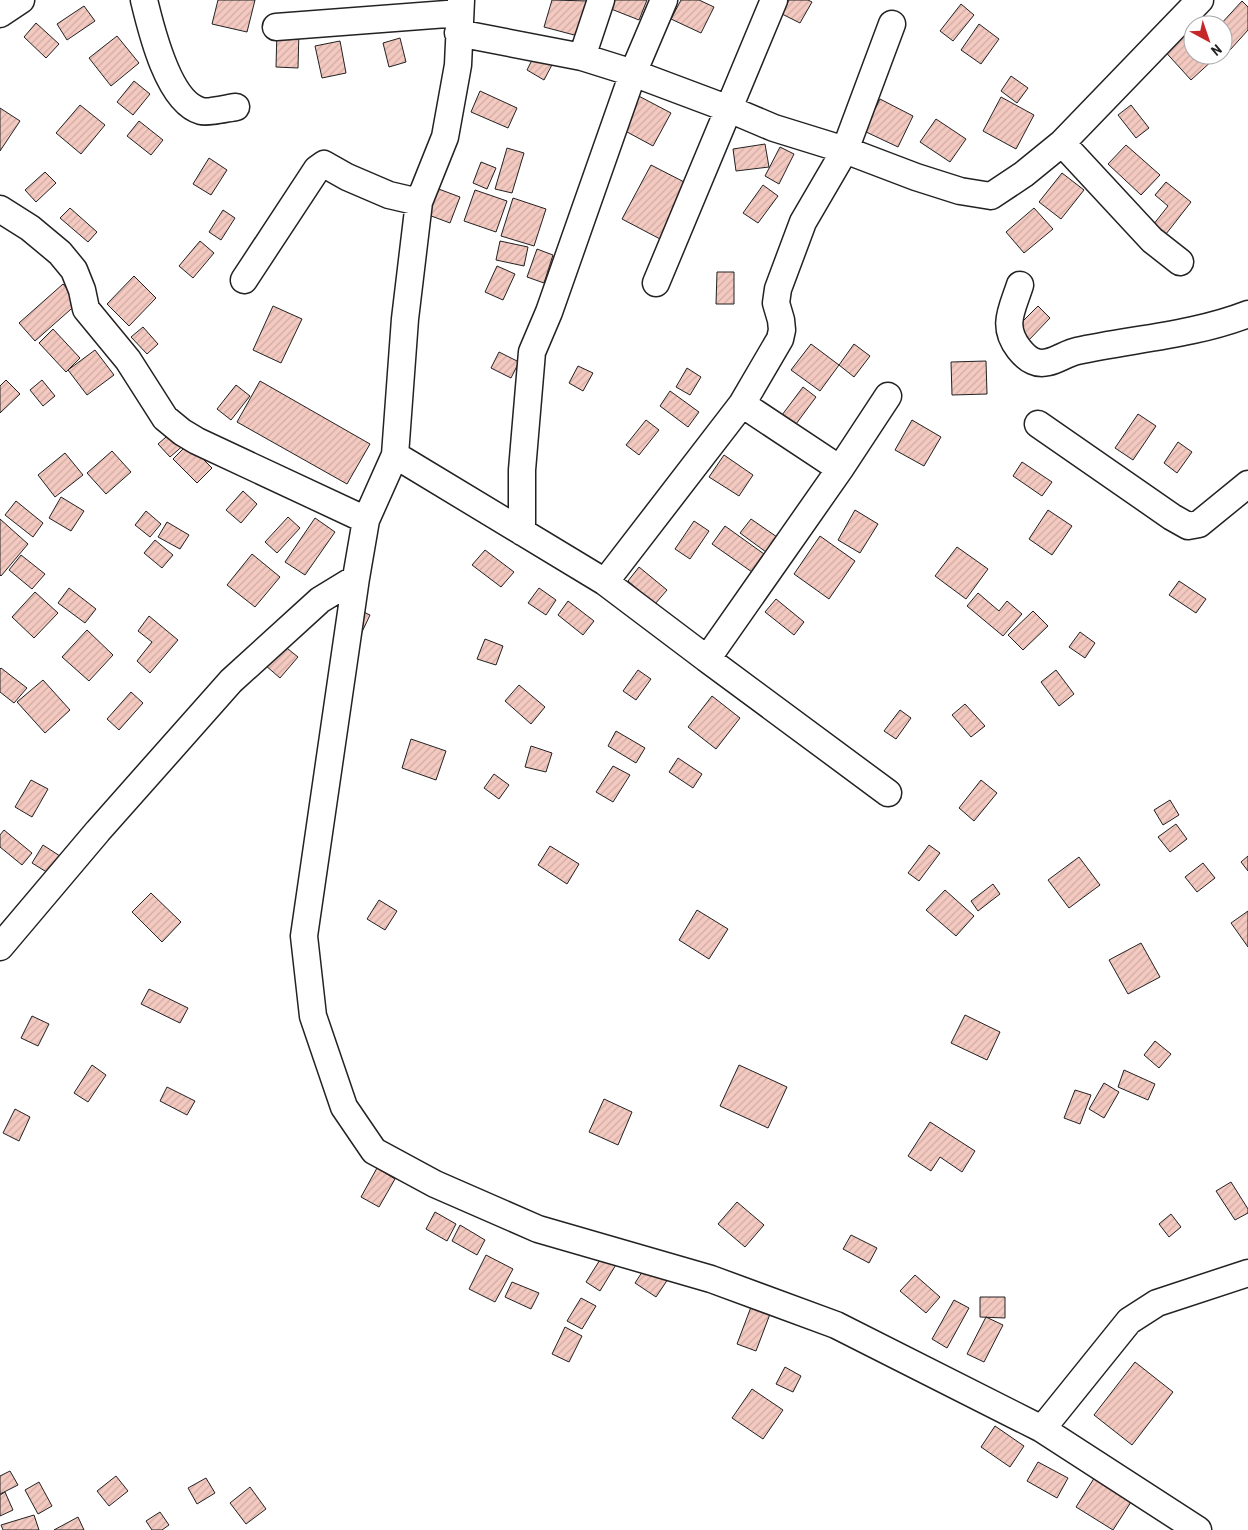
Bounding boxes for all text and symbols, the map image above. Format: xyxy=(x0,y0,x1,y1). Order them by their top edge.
north arrow xyxy=(1183,15,1233,65)
text: N xyxy=(1208,41,1225,59)

